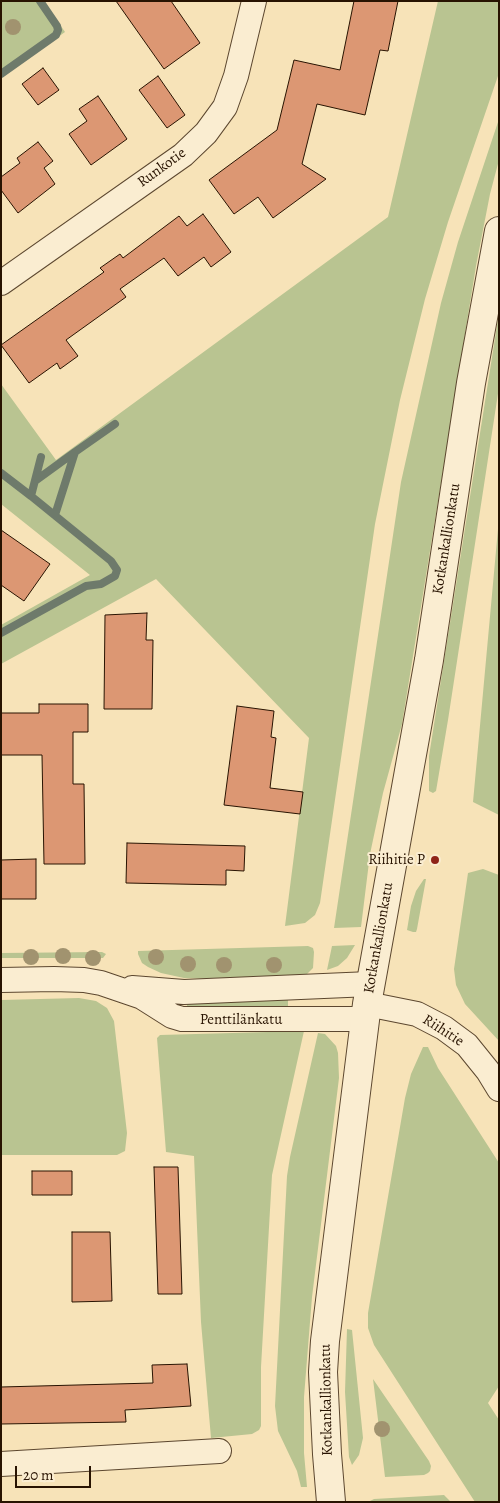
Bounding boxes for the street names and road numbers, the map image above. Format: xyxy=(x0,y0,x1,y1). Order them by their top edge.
street label: Runkotie xyxy=(134,144,190,192)
street label: Kotkankallionkatu xyxy=(429,482,465,596)
street label: Kotkankallionkatu xyxy=(360,881,398,995)
street label: Penttilänkatu xyxy=(200,1011,282,1029)
street label: Riihitie xyxy=(419,1011,467,1051)
street label: Kotkankallionkatu xyxy=(317,1344,337,1456)

